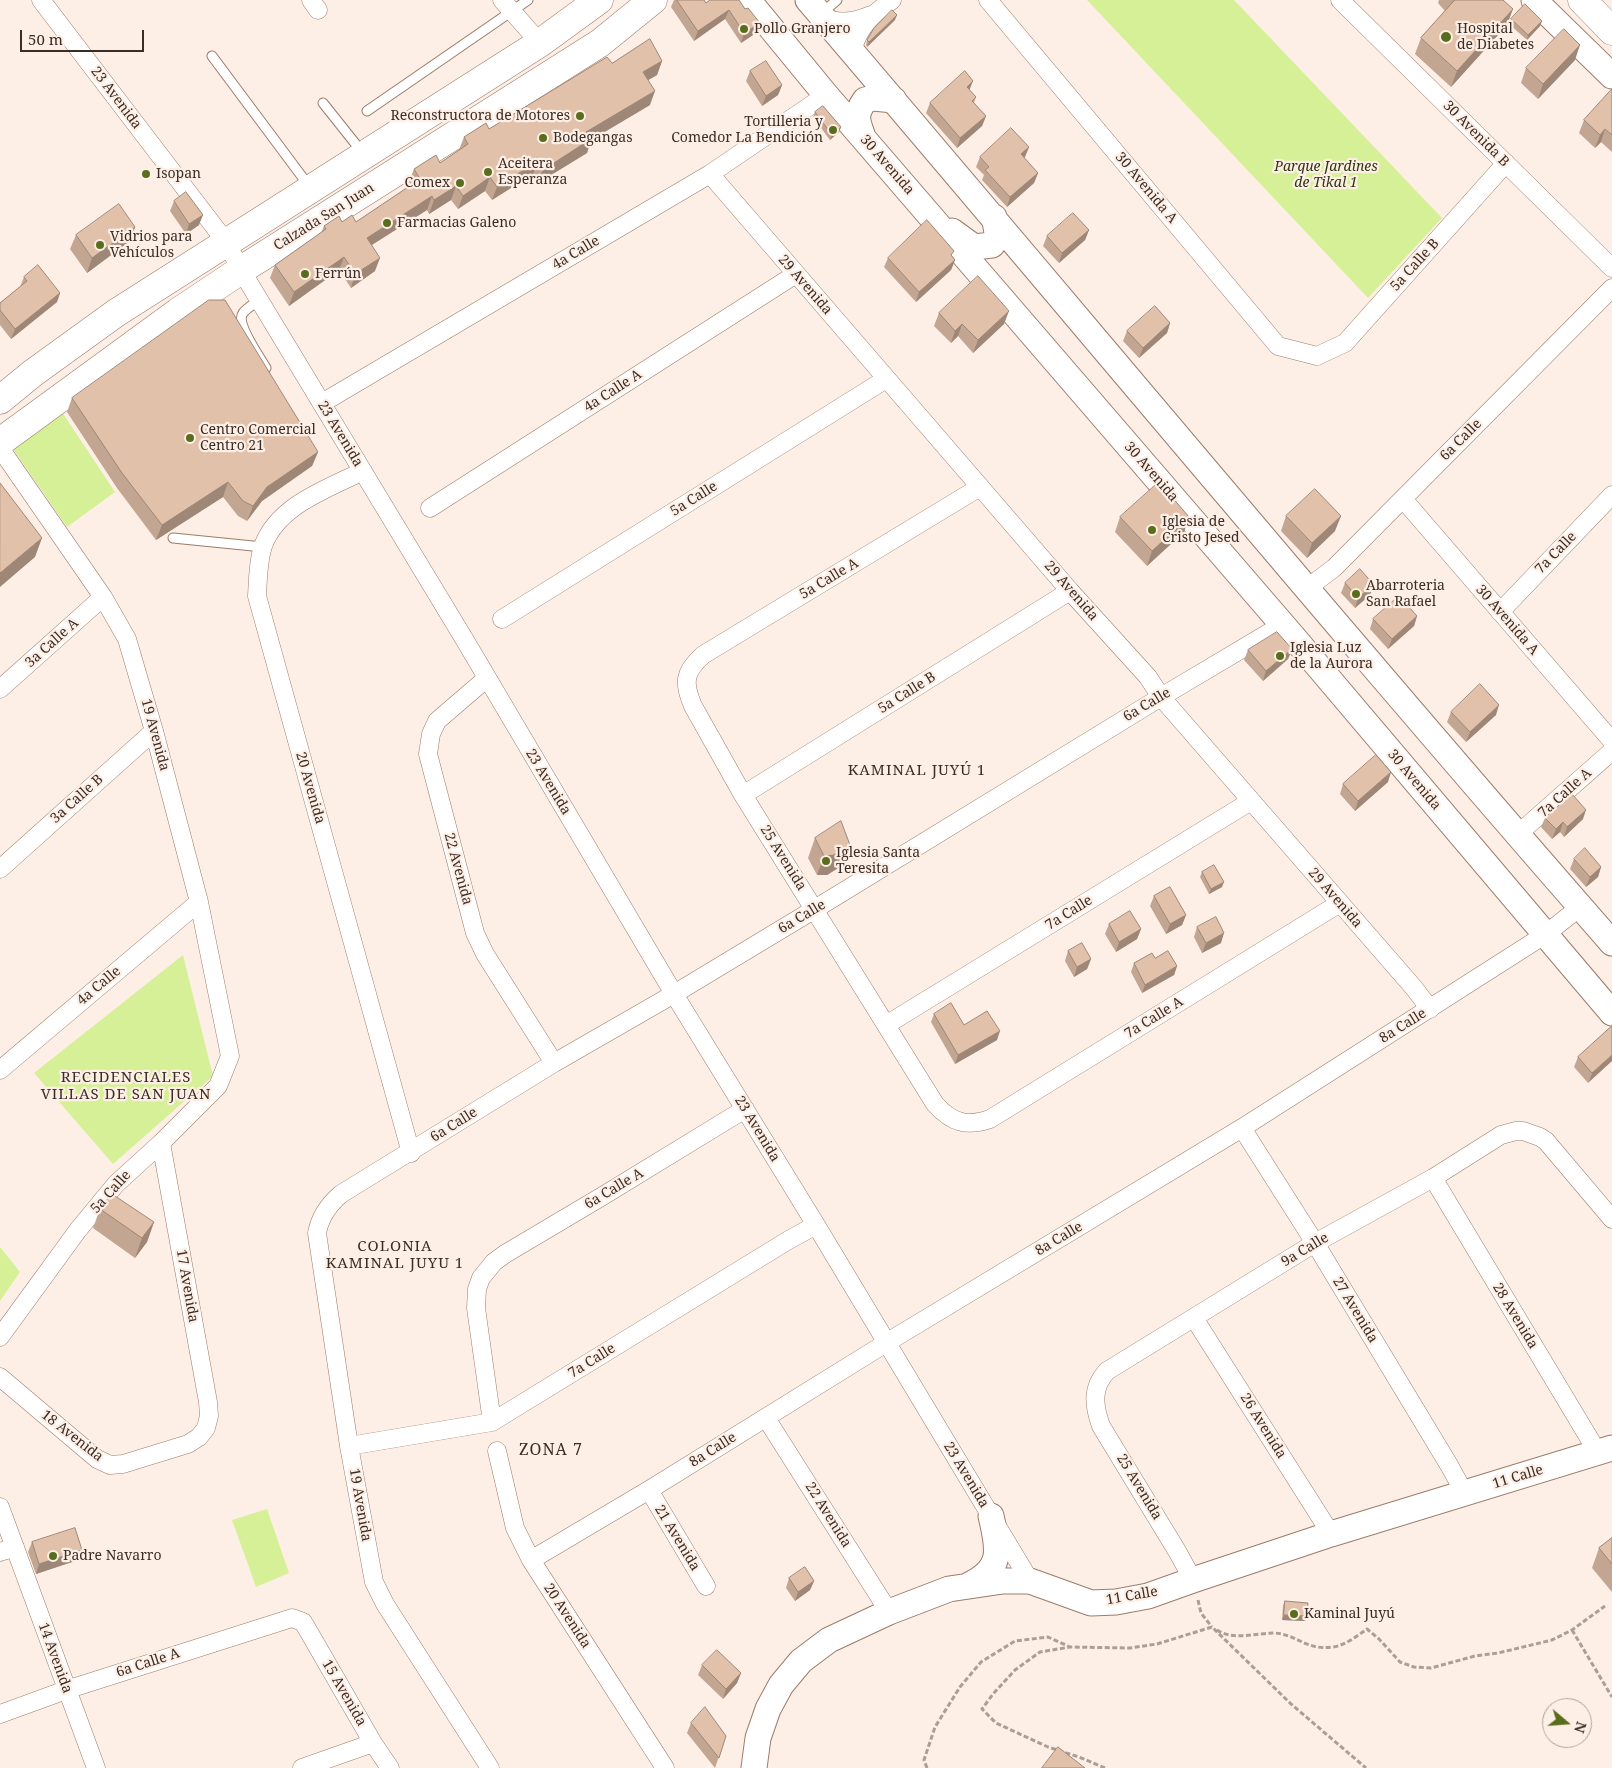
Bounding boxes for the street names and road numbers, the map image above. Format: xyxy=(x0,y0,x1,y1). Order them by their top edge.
street label: 23 Avenida xyxy=(87,63,145,133)
street label: 30 Avenida B xyxy=(1439,97,1513,171)
street label: 30 Avenida xyxy=(856,132,918,198)
street label: 30 Avenida A xyxy=(1111,149,1181,227)
street label: Calzada San Juan xyxy=(271,179,377,255)
street label: 4a Calle xyxy=(549,232,603,274)
street label: 5a Calle B xyxy=(1387,235,1443,295)
street label: 29 Avenida xyxy=(774,252,836,318)
street label: 4a Calle A xyxy=(581,366,645,416)
street label: 23 Avenida xyxy=(314,398,366,470)
street label: 6a Calle xyxy=(1437,416,1485,464)
street label: 30 Avenida xyxy=(1120,439,1182,505)
street label: 5a Calle xyxy=(668,478,720,520)
street label: 7a Calle xyxy=(1532,528,1580,578)
street label: 5a Calle A xyxy=(797,555,861,603)
street label: 29 Avenida xyxy=(1040,558,1102,624)
street label: 30 Avenida A xyxy=(1472,582,1542,658)
street label: 3a Calle A xyxy=(22,615,82,671)
street label: 5a Calle B xyxy=(875,669,939,717)
street label: 6a Calle xyxy=(1120,684,1174,726)
street label: 19 Avenida xyxy=(137,697,173,773)
street label: 23 Avenida xyxy=(522,746,574,818)
street label: 30 Avenida xyxy=(1384,746,1444,814)
street label: 20 Avenida xyxy=(292,750,328,826)
street label: 7a Calle A xyxy=(1535,765,1595,821)
street label: 3a Calle B xyxy=(47,771,107,827)
street label: 25 Avenida xyxy=(756,822,810,894)
street label: 22 Avenida xyxy=(440,831,476,907)
street label: 29 Avenida xyxy=(1304,865,1366,931)
street label: 7a Calle xyxy=(1043,892,1095,934)
street label: 6a Calle xyxy=(775,896,829,938)
street label: 4a Calle xyxy=(74,963,124,1009)
street label: 7a Calle A xyxy=(1122,994,1186,1042)
street label: 8a Calle xyxy=(1377,1005,1429,1047)
street label: 23 Avenida xyxy=(731,1093,783,1165)
street label: 6a Calle xyxy=(428,1104,480,1146)
street label: 6a Calle A xyxy=(582,1165,646,1213)
street label: 5a Calle xyxy=(87,1167,135,1217)
street label: 8a Calle xyxy=(1032,1218,1086,1260)
street label: 9a Calle xyxy=(1278,1229,1332,1271)
street label: 17 Avenida xyxy=(172,1248,202,1324)
street label: 27 Avenida xyxy=(1329,1274,1381,1346)
street label: 28 Avenida xyxy=(1489,1280,1541,1352)
street label: 7a Calle xyxy=(566,1340,618,1382)
street label: 26 Avenida xyxy=(1236,1390,1290,1462)
street label: 18 Avenida xyxy=(38,1407,106,1465)
street label: 8a Calle xyxy=(687,1429,739,1471)
street label: 23 Avenida xyxy=(940,1439,992,1511)
street label: 25 Avenida xyxy=(1113,1451,1165,1523)
street label: 11 Calle xyxy=(1491,1461,1545,1493)
street label: 19 Avenida xyxy=(345,1467,375,1543)
street label: 22 Avenida xyxy=(801,1479,855,1551)
street label: 21 Avenida xyxy=(651,1502,703,1574)
street label: 20 Avenida xyxy=(540,1580,594,1652)
street label: 11 Calle xyxy=(1105,1583,1159,1609)
street label: 14 Avenida xyxy=(34,1620,76,1696)
street label: 6a Calle A xyxy=(114,1645,182,1681)
street label: 15 Avenida xyxy=(318,1657,370,1729)

